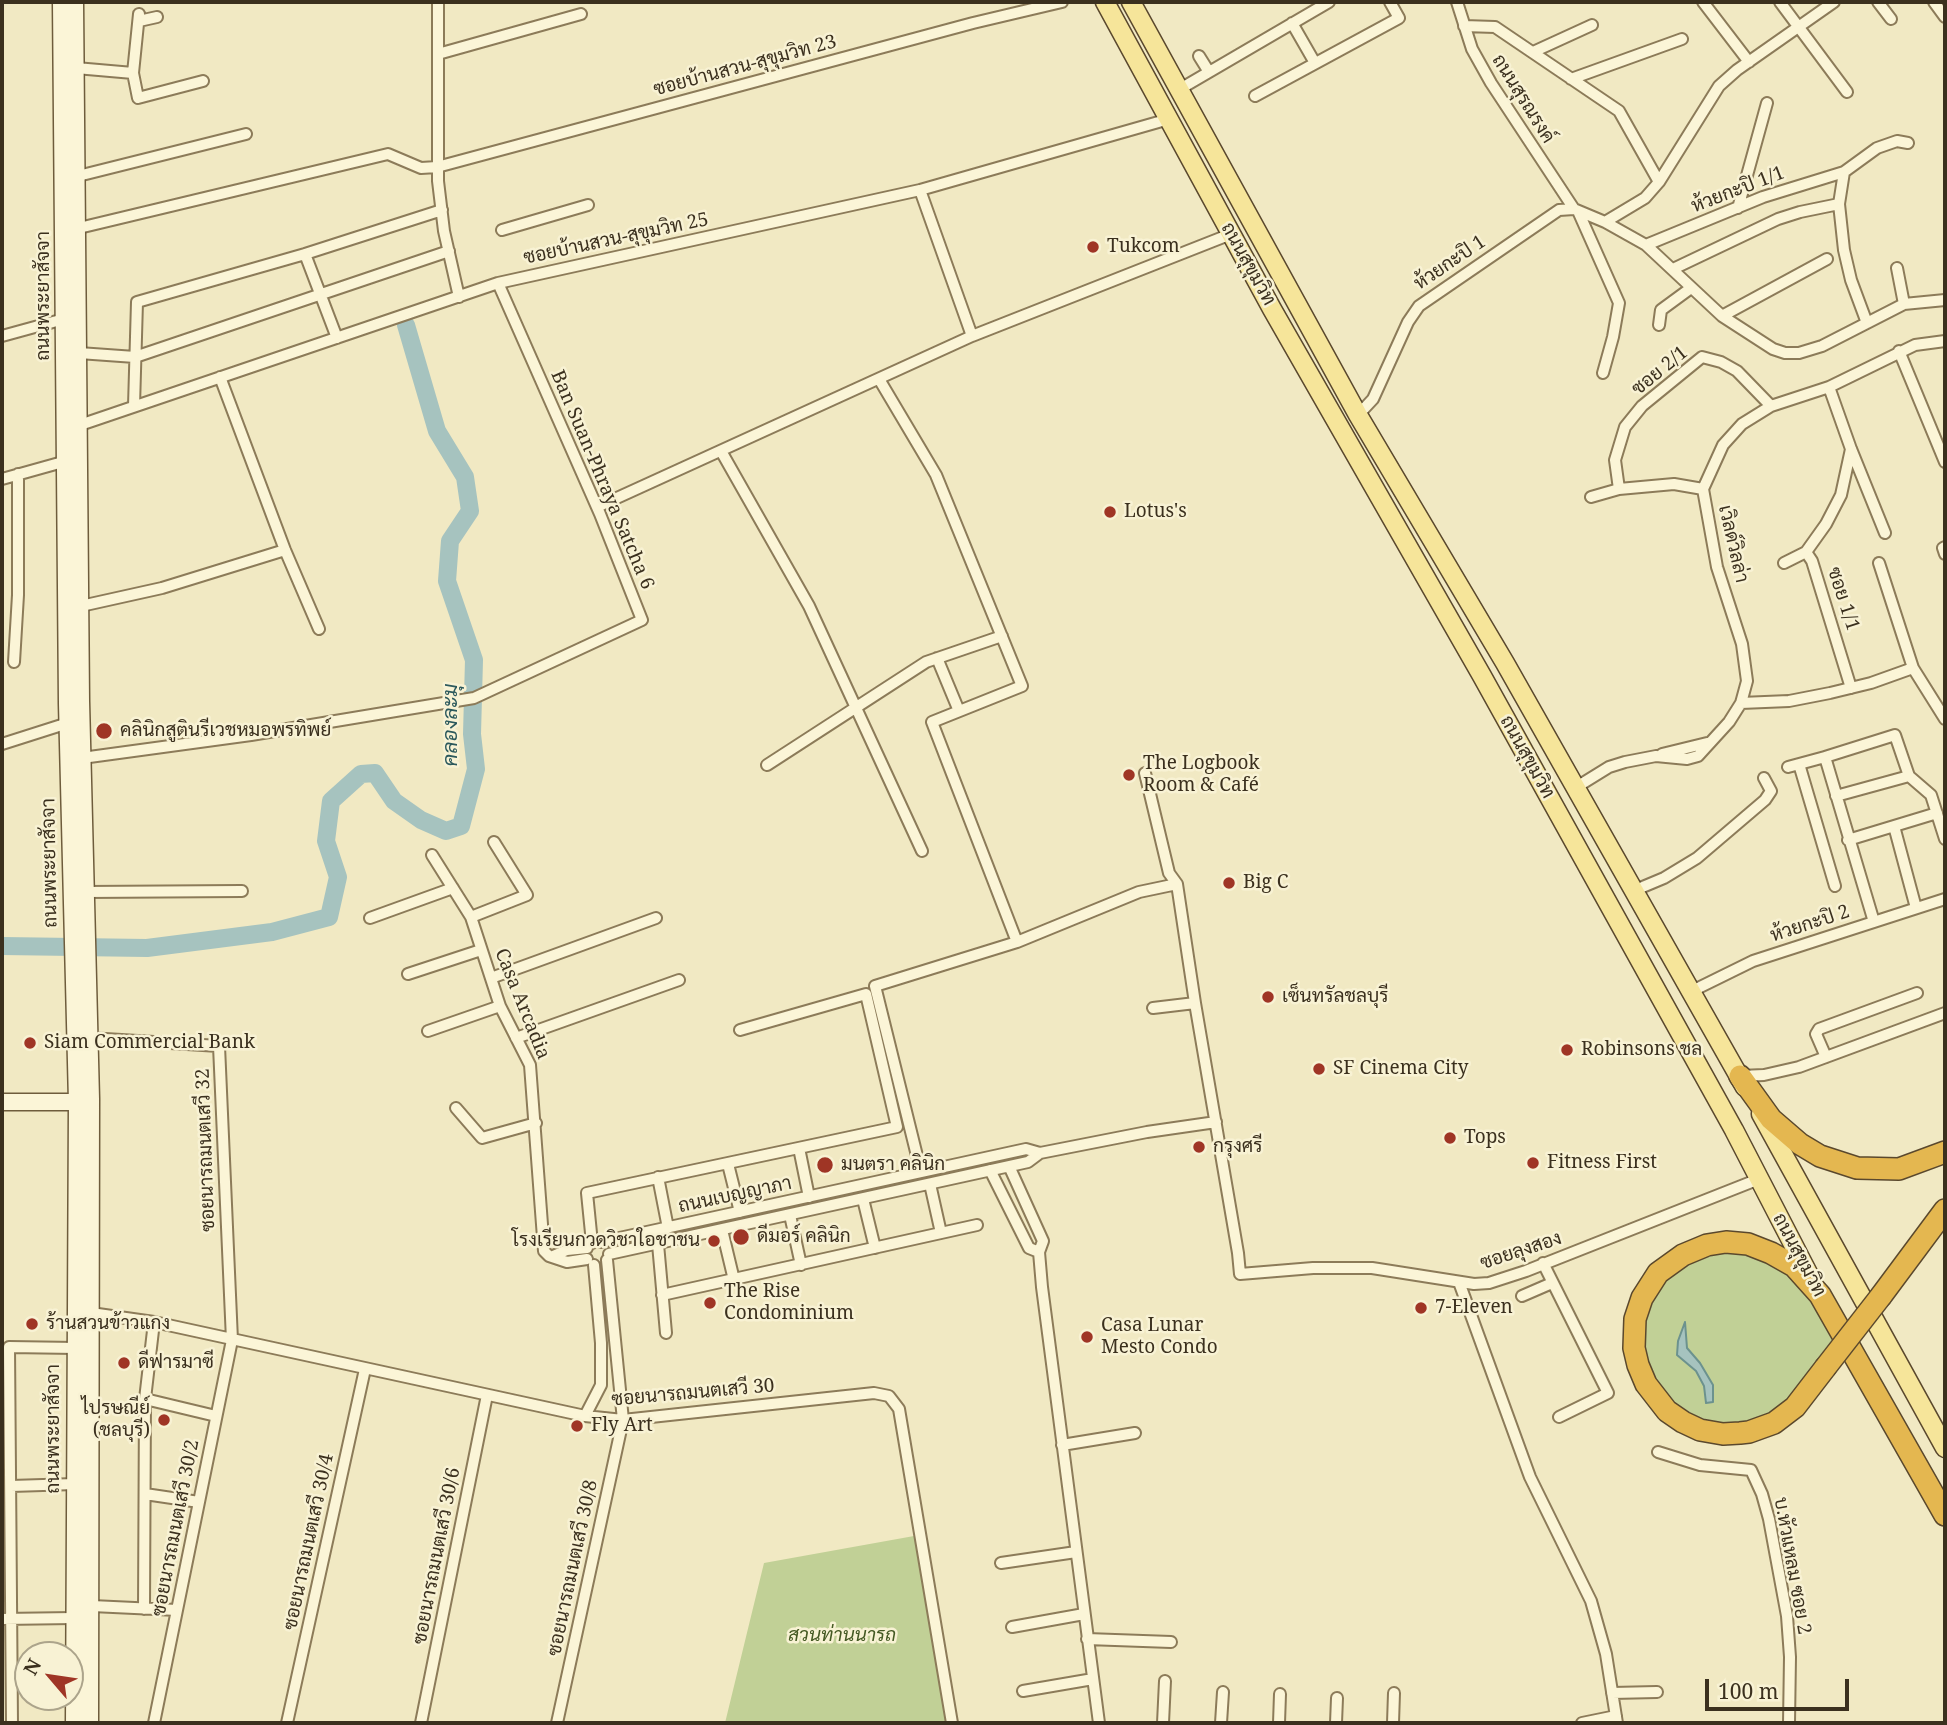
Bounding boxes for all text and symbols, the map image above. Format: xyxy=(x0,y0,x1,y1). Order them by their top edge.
street label: ซอยบ้านสวน-สุขุมวิท 23 xyxy=(651,31,839,101)
street label: ถนนสุรณรงค์ xyxy=(1487,50,1559,148)
street label: ห้วยกะปิ 1/1 xyxy=(1688,162,1788,218)
street label: ซอยบ้านสวน-สุขุมวิท 25 xyxy=(521,208,711,270)
street label: ถนนสุขุมวิท xyxy=(1216,218,1280,310)
street label: ถนนพระยาสัจจา xyxy=(33,231,55,361)
street label: ห้วยกะปิ 1 xyxy=(1410,231,1490,295)
place label: Tukcom xyxy=(1107,236,1180,258)
marker: Tukcom xyxy=(1085,239,1101,255)
street label: ซอย 2/1 xyxy=(1627,342,1693,400)
street label: Ban Suan-Phraya Satcha 6 xyxy=(545,367,659,593)
place label: Lotus's xyxy=(1124,501,1187,523)
street label: เวิลด์วิลล่า xyxy=(1713,503,1753,585)
marker: Lotus's xyxy=(1102,504,1118,520)
street label: ซอย 1/1 xyxy=(1822,564,1864,634)
water label: คลองละมุ xyxy=(438,684,464,766)
street label: ถนนสุขุมวิท xyxy=(1495,711,1559,803)
place label: คลินิกสูตินรีเวชหมอพรทิพย์ xyxy=(120,720,331,742)
marker: คลินิกสูตินรีเวชหมอพรทิพย์ xyxy=(94,721,114,741)
place label: The Logbook Room & Café xyxy=(1143,753,1260,797)
marker: The Logbook Room & Café xyxy=(1121,767,1137,783)
street label: ถนนพระยาสัจจา xyxy=(37,798,63,928)
place label: Big C xyxy=(1243,872,1288,894)
marker: Big C xyxy=(1221,875,1237,891)
street label: ห้วยกะปิ 2 xyxy=(1768,901,1852,947)
street label: Casa Arcadia xyxy=(489,945,555,1063)
place label: เซ็นทรัลชลบุรี xyxy=(1282,986,1388,1008)
marker: เซ็นทรัลชลบุรี xyxy=(1260,989,1276,1005)
place label: Siam Commercial Bank xyxy=(44,1032,255,1054)
marker: Siam Commercial Bank xyxy=(22,1035,38,1051)
place label: Robinsons ชล xyxy=(1581,1039,1702,1061)
marker: Robinsons ชล xyxy=(1559,1042,1575,1058)
place label: SF Cinema City xyxy=(1333,1058,1468,1080)
marker: SF Cinema City xyxy=(1311,1061,1327,1077)
street label: ซอยนารถมนตเสวี 32 xyxy=(192,1068,220,1232)
place label: Tops xyxy=(1464,1127,1506,1149)
marker: Tops xyxy=(1442,1130,1458,1146)
place label: กรุงศรี xyxy=(1213,1136,1262,1158)
marker: กรุงศรี xyxy=(1191,1139,1207,1155)
place label: Fitness First xyxy=(1547,1152,1657,1174)
place label: มนตรา คลินิก xyxy=(841,1154,945,1176)
marker: มนตรา คลินิก xyxy=(815,1155,835,1175)
marker: Fitness First xyxy=(1525,1155,1541,1171)
street label: ถนนเบญญาภา xyxy=(676,1172,794,1218)
street label: ถนนสุขุมวิท xyxy=(1767,1209,1831,1301)
place label: ดีมอร์ คลินิก xyxy=(757,1226,851,1248)
marker: ดีมอร์ คลินิก xyxy=(731,1227,751,1247)
street label: ซอยลุงสอง xyxy=(1477,1227,1565,1275)
place label: โรงเรียนกวดวิชาใอชาชน xyxy=(512,1230,700,1252)
marker: โรงเรียนกวดวิชาใอชาชน xyxy=(706,1233,722,1249)
place label: The Rise Condominium xyxy=(724,1281,854,1325)
marker: The Rise Condominium xyxy=(702,1295,718,1311)
place label: 7-Eleven xyxy=(1435,1297,1513,1319)
marker: 7-Eleven xyxy=(1413,1300,1429,1316)
place label: ร้านสวนข้าวแกง xyxy=(46,1313,170,1335)
place label: Casa Lunar Mesto Condo xyxy=(1101,1315,1218,1359)
marker: ร้านสวนข้าวแกง xyxy=(24,1316,40,1332)
marker: Casa Lunar Mesto Condo xyxy=(1079,1329,1095,1345)
place label: ดีฟารมาซี xyxy=(138,1352,214,1374)
marker: ดีฟารมาซี xyxy=(116,1355,132,1371)
street label: ถนนพระยาสัจจา xyxy=(43,1364,65,1494)
street label: ซอยนารถมนตเสวี 30 xyxy=(611,1375,775,1411)
place label: ไปรษณีย์ (ชลบุรี) xyxy=(81,1398,150,1442)
marker: ไปรษณีย์ (ชลบุรี) xyxy=(156,1412,172,1428)
place label: Fly Art xyxy=(591,1415,653,1437)
marker: Fly Art xyxy=(569,1418,585,1434)
street label: ซอยนารถมนตเสวี 30/2 xyxy=(148,1438,204,1618)
street label: ซอยนารถมนตเสวี 30/4 xyxy=(279,1452,339,1632)
street label: ซอยนารถมนตเสวี 30/6 xyxy=(409,1466,465,1646)
street label: ซอยนารถมนตเสวี 30/8 xyxy=(543,1478,603,1658)
street label: บ.หัวแหลม ซอย 2 xyxy=(1769,1496,1815,1636)
park label: สวนท่านนารถ xyxy=(788,1625,896,1647)
north arrow xyxy=(14,1641,84,1711)
text: N xyxy=(17,1654,47,1680)
scale bar xyxy=(1709,1666,1853,1710)
text: 100 m xyxy=(1718,1677,1779,1705)

